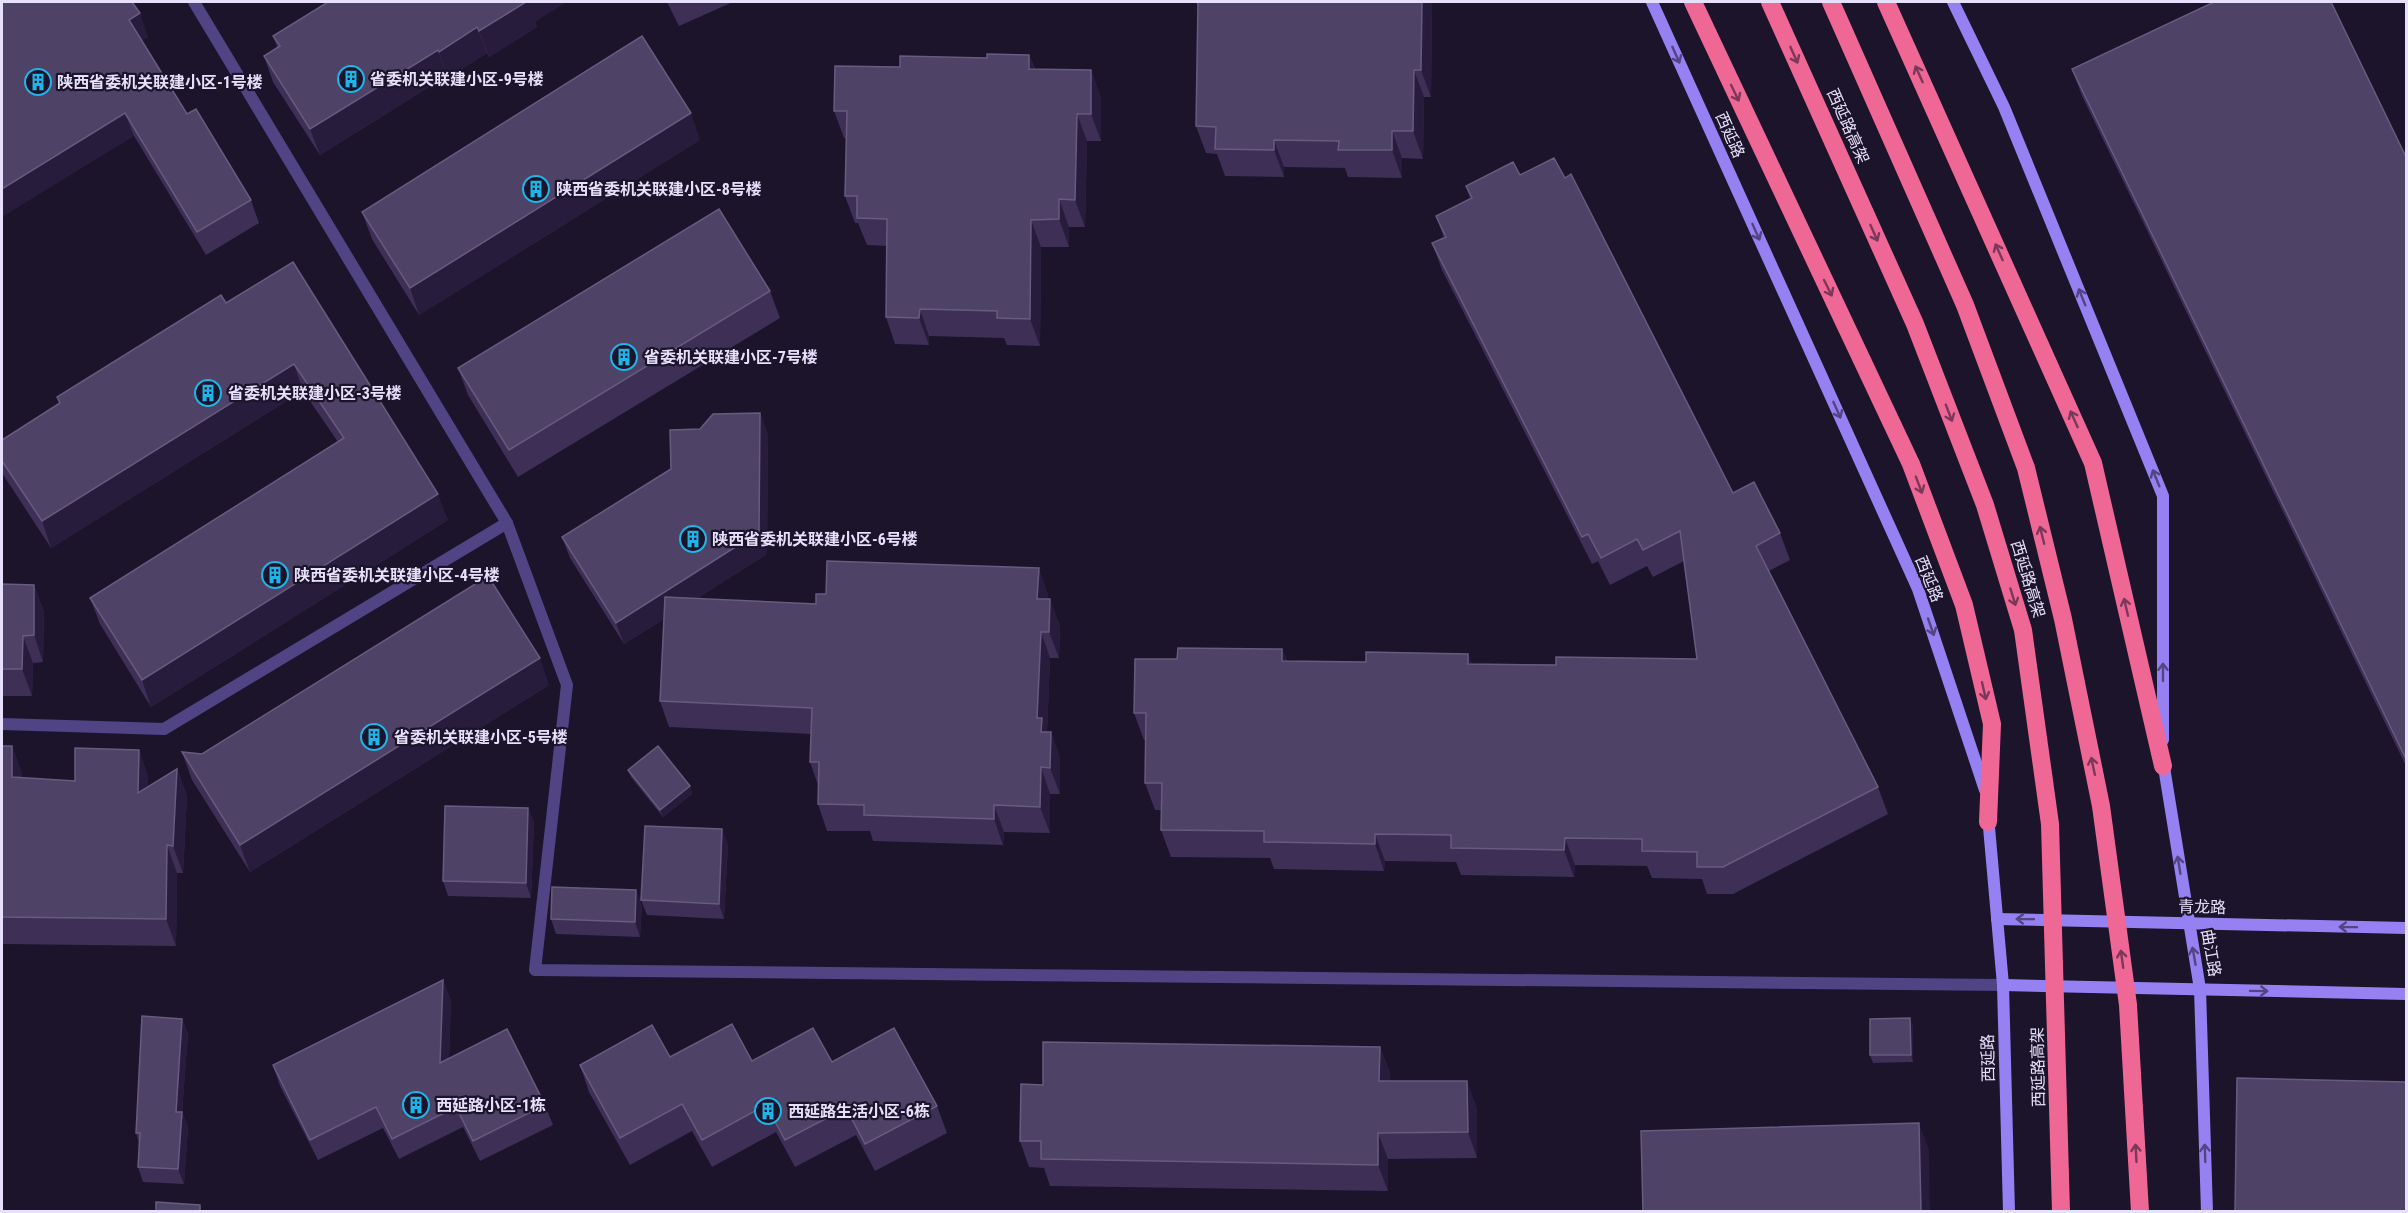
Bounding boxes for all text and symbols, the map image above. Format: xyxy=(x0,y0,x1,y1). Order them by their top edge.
one-way arrow xyxy=(1670,45,1682,63)
one-way arrow xyxy=(1789,45,1801,63)
building icon: 省委机关联建小区-9号楼 xyxy=(336,64,366,94)
one-way arrow xyxy=(1913,66,1924,84)
building icon: 陕西省委机关联建小区-1号楼 xyxy=(23,67,53,97)
place label: 省委机关联建小区-9号楼 xyxy=(370,70,544,89)
place label: 陕西省委机关联建小区-1号楼 xyxy=(57,73,263,92)
one-way arrow xyxy=(1729,83,1741,101)
street label: 西延路高架 xyxy=(1823,86,1873,166)
street label: 西延路 xyxy=(1712,109,1748,161)
building icon: 陕西省委机关联建小区-8号楼 xyxy=(521,174,551,204)
place label: 陕西省委机关联建小区-8号楼 xyxy=(556,180,762,199)
one-way arrow xyxy=(1751,223,1762,241)
one-way arrow xyxy=(1869,223,1881,241)
one-way arrow xyxy=(1992,244,2004,262)
one-way arrow xyxy=(1822,278,1834,296)
one-way arrow xyxy=(2076,289,2087,307)
building icon: 省委机关联建小区-7号楼 xyxy=(609,342,639,372)
place label: 省委机关联建小区-7号楼 xyxy=(644,348,818,367)
building icon: 省委机关联建小区-3号楼 xyxy=(193,378,223,408)
place label: 省委机关联建小区-3号楼 xyxy=(228,384,402,403)
one-way arrow xyxy=(1831,401,1843,419)
one-way arrow xyxy=(1945,403,1956,421)
one-way arrow xyxy=(2067,411,2079,429)
one-way arrow xyxy=(2150,469,2161,488)
one-way arrow xyxy=(1914,476,1925,494)
building icon: 陕西省委机关联建小区-6号楼 xyxy=(678,524,708,554)
one-way arrow xyxy=(2035,525,2047,544)
place label: 陕西省委机关联建小区-6号楼 xyxy=(712,530,918,549)
street label: 西延路高架 xyxy=(2007,538,2049,620)
street label: 西延路 xyxy=(1911,553,1947,605)
building icon: 陕西省委机关联建小区-4号楼 xyxy=(260,560,290,590)
place label: 陕西省委机关联建小区-4号楼 xyxy=(294,566,500,585)
one-way arrow xyxy=(2008,587,2019,606)
one-way arrow xyxy=(2120,597,2131,617)
one-way arrow xyxy=(1926,618,1937,636)
one-way arrow xyxy=(2157,662,2169,682)
one-way arrow xyxy=(1979,681,1991,700)
building icon: 省委机关联建小区-5号楼 xyxy=(359,722,389,752)
place label: 省委机关联建小区-5号楼 xyxy=(394,728,568,747)
one-way arrow xyxy=(2087,757,2098,776)
one-way arrow xyxy=(2173,856,2184,876)
street label: 青龙路 xyxy=(2178,897,2226,917)
one-way arrow xyxy=(2016,914,2036,925)
one-way arrow xyxy=(2339,921,2359,932)
street label: 曲江路 xyxy=(2197,928,2225,978)
one-way arrow xyxy=(2189,947,2200,966)
one-way arrow xyxy=(2117,949,2128,969)
one-way arrow xyxy=(2248,986,2268,997)
street label: 西延路高架 xyxy=(2028,1027,2048,1107)
street label: 西延路 xyxy=(1978,1034,1998,1082)
building icon: 西延路小区-1栋 xyxy=(401,1090,431,1120)
place label: 西延路小区-1栋 xyxy=(436,1096,546,1115)
building icon: 西延路生活小区-6栋 xyxy=(753,1096,783,1126)
place label: 西延路生活小区-6栋 xyxy=(788,1102,930,1121)
one-way arrow xyxy=(2131,1144,2142,1164)
one-way arrow xyxy=(2199,1144,2211,1164)

